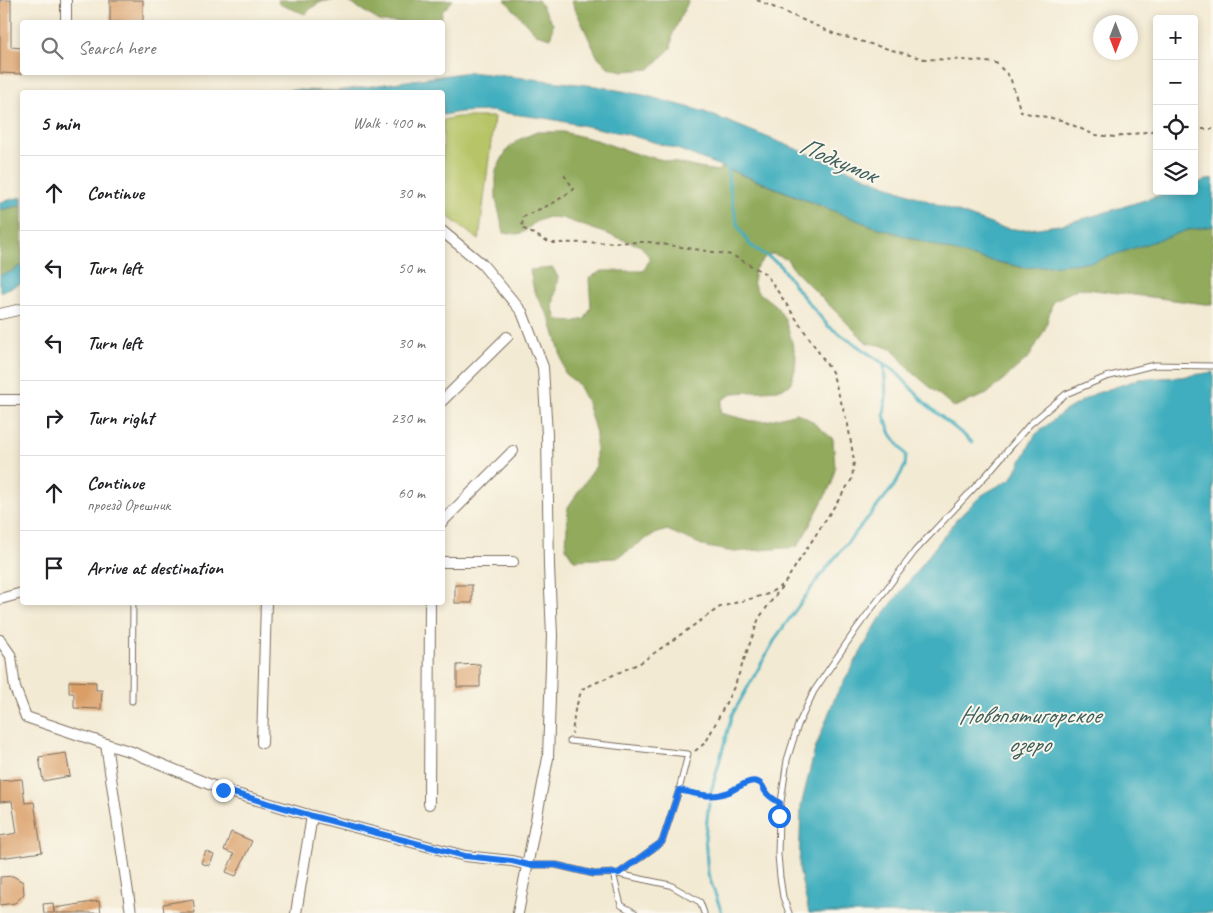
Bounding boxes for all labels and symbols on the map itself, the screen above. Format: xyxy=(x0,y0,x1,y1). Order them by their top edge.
north arrow xyxy=(1093,15,1138,60)
water label: Подкумок xyxy=(794,129,886,192)
water label: Новопятигорское озеро xyxy=(958,699,1104,760)
route end xyxy=(212,779,235,802)
route start xyxy=(768,805,791,828)

